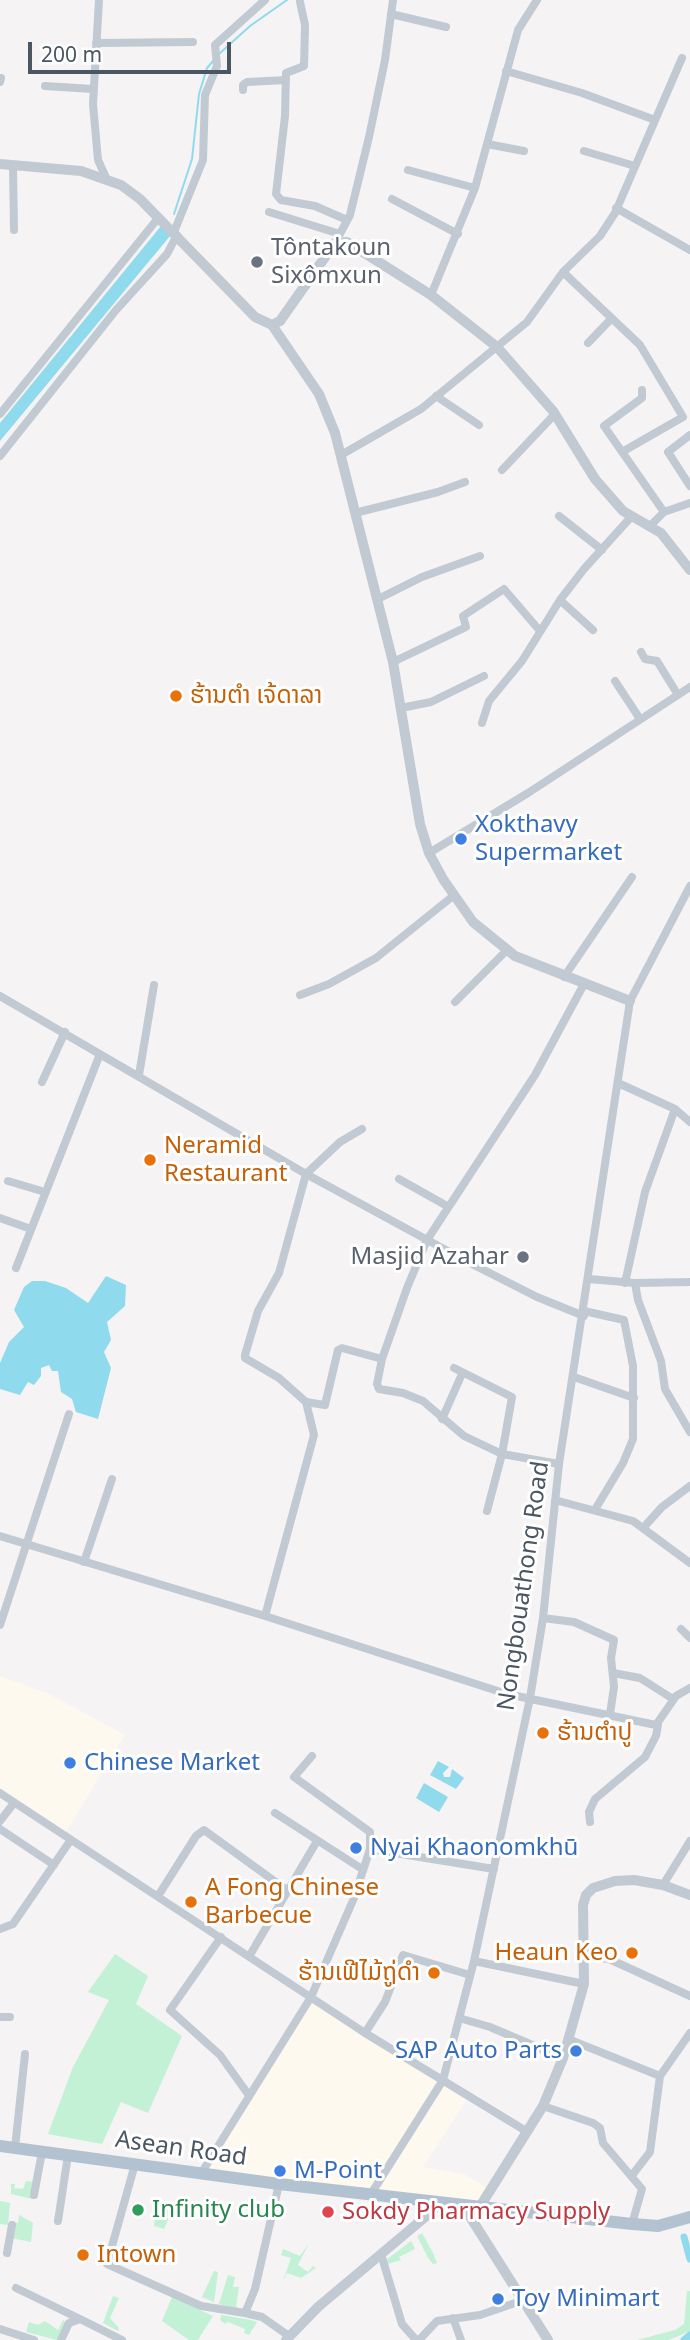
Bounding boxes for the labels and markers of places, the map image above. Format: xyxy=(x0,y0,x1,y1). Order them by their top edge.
place label: Tôntakoun Sixômxun xyxy=(271,234,391,290)
marker: Tôntakoun Sixômxun xyxy=(249,254,265,270)
place label: ຮ້ານຕຳ ເຈ້ດາລາ xyxy=(190,682,322,710)
marker: ຮ້ານຕຳ ເຈ້ດາລາ xyxy=(168,688,184,704)
place label: Xokthavy Supermarket xyxy=(475,811,622,867)
marker: Xokthavy Supermarket xyxy=(453,831,469,847)
place label: Neramid Restaurant xyxy=(164,1132,287,1188)
marker: Neramid Restaurant xyxy=(142,1152,158,1168)
place label: Masjid Azahar xyxy=(351,1243,509,1271)
marker: Masjid Azahar xyxy=(515,1249,531,1265)
place label: ຮ້ານຕຳປູ xyxy=(557,1719,632,1747)
marker: ຮ້ານຕຳປູ xyxy=(535,1725,551,1741)
place label: Chinese Market xyxy=(84,1749,260,1777)
marker: Chinese Market xyxy=(62,1755,78,1771)
place label: Nyai Khaonomkhū xyxy=(370,1834,578,1862)
marker: Nyai Khaonomkhū xyxy=(348,1840,364,1856)
place label: A Fong Chinese Barbecue xyxy=(205,1874,379,1930)
marker: A Fong Chinese Barbecue xyxy=(183,1894,199,1910)
place label: Heaun Keo xyxy=(494,1939,618,1967)
marker: Heaun Keo xyxy=(624,1945,640,1961)
place label: ຮ້ານເຟີໄມ້ຖູ່ດຳ xyxy=(298,1959,420,1987)
marker: ຮ້ານເຟີໄມ້ຖູ່ດຳ xyxy=(426,1965,442,1981)
place label: SAP Auto Parts xyxy=(395,2037,562,2065)
marker: SAP Auto Parts xyxy=(568,2043,584,2059)
place label: M-Point xyxy=(294,2157,382,2185)
marker: M-Point xyxy=(272,2163,288,2179)
place label: Infinity club xyxy=(152,2196,285,2224)
place label: Sokdy Pharmacy Supply xyxy=(342,2198,610,2226)
marker: Infinity club xyxy=(130,2202,146,2218)
marker: Sokdy Pharmacy Supply xyxy=(320,2204,336,2220)
place label: Intown xyxy=(97,2241,176,2269)
marker: Intown xyxy=(75,2247,91,2263)
place label: Toy Minimart xyxy=(512,2285,660,2313)
marker: Toy Minimart xyxy=(490,2291,506,2307)

